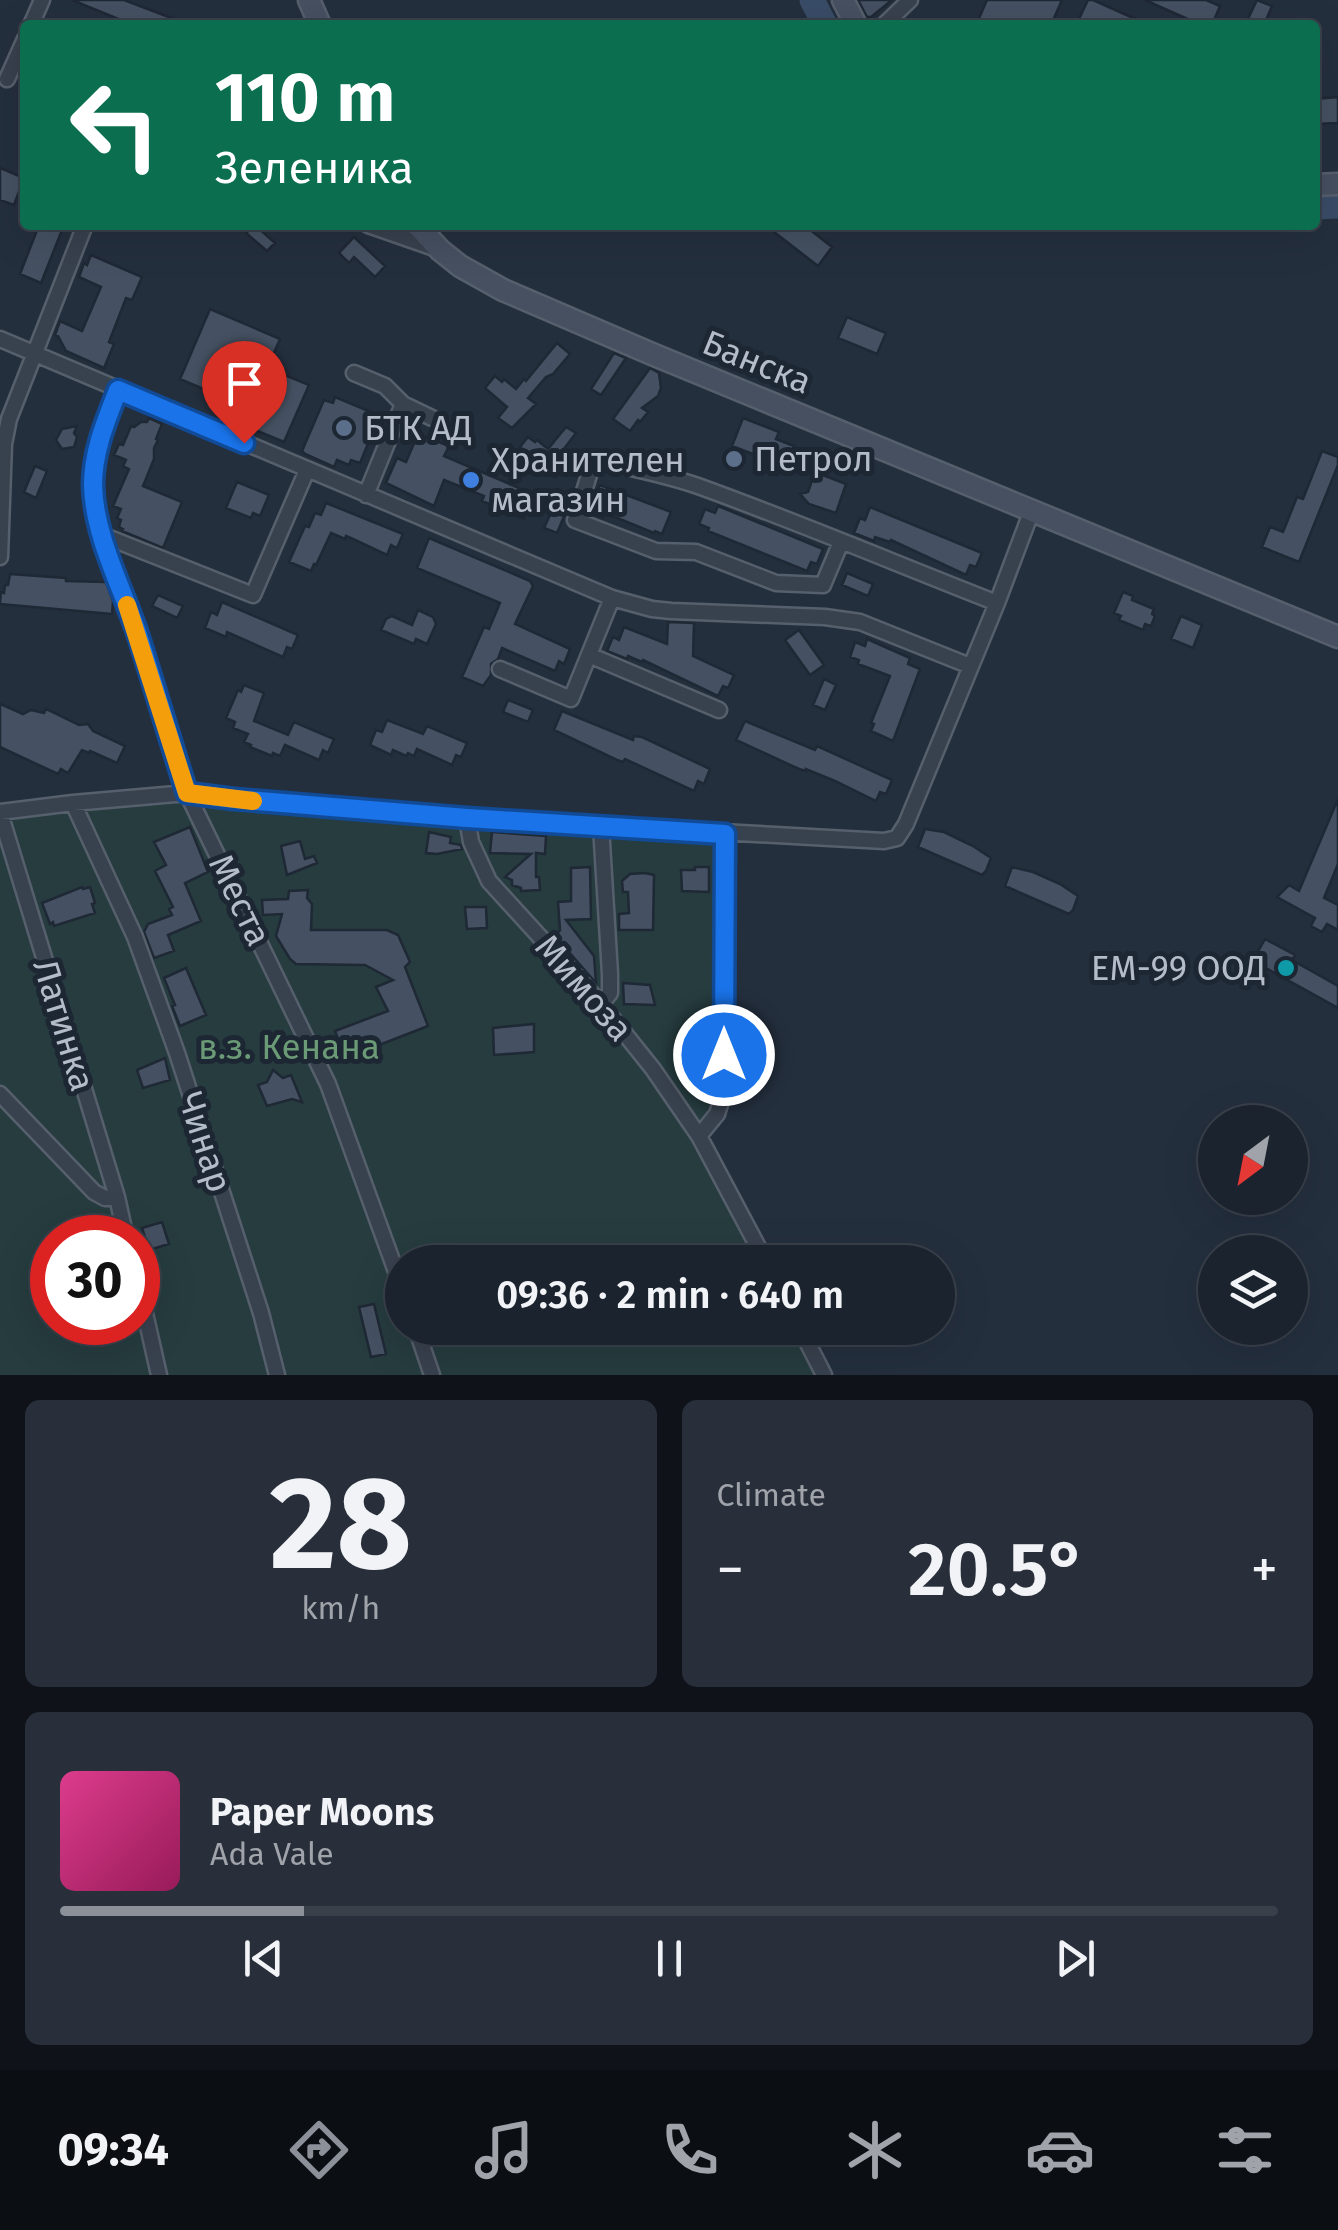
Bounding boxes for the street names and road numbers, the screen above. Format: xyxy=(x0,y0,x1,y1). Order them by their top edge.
street label: Банска xyxy=(697,321,817,403)
street label: Места xyxy=(200,847,280,953)
street label: Мимоза xyxy=(526,926,642,1050)
street label: Латинка xyxy=(24,954,104,1096)
street label: Чинар xyxy=(169,1087,241,1197)

